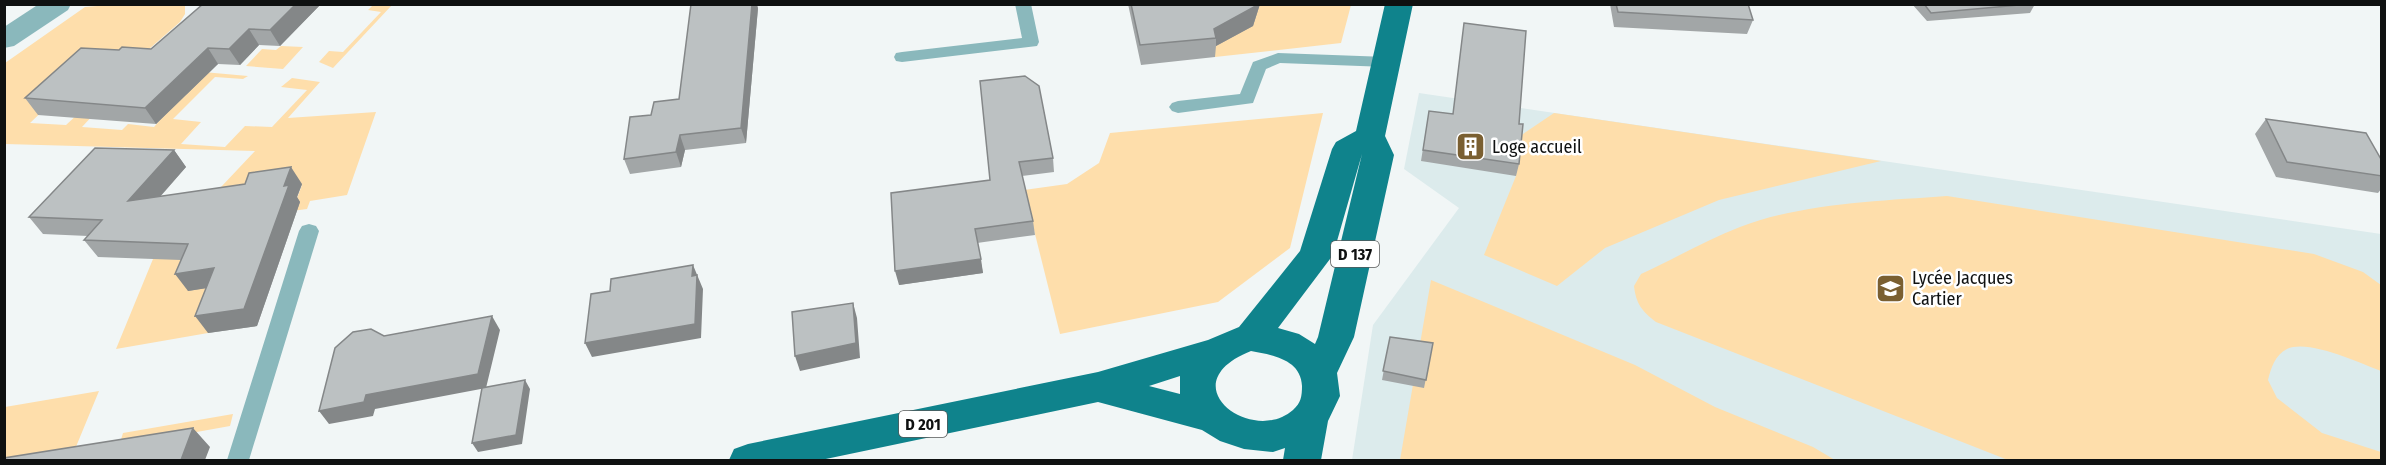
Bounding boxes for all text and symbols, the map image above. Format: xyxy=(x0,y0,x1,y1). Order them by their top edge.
building icon: Loge accueil xyxy=(1455,131,1487,163)
place label: Loge accueil xyxy=(1492,136,1582,158)
road number: D 137 xyxy=(1331,241,1379,267)
place label: Lycée Jacques Cartier xyxy=(1912,267,2013,310)
school or university icon: Lycée Jacques Cartier xyxy=(1875,272,1907,304)
road number: D 201 xyxy=(899,411,947,437)

